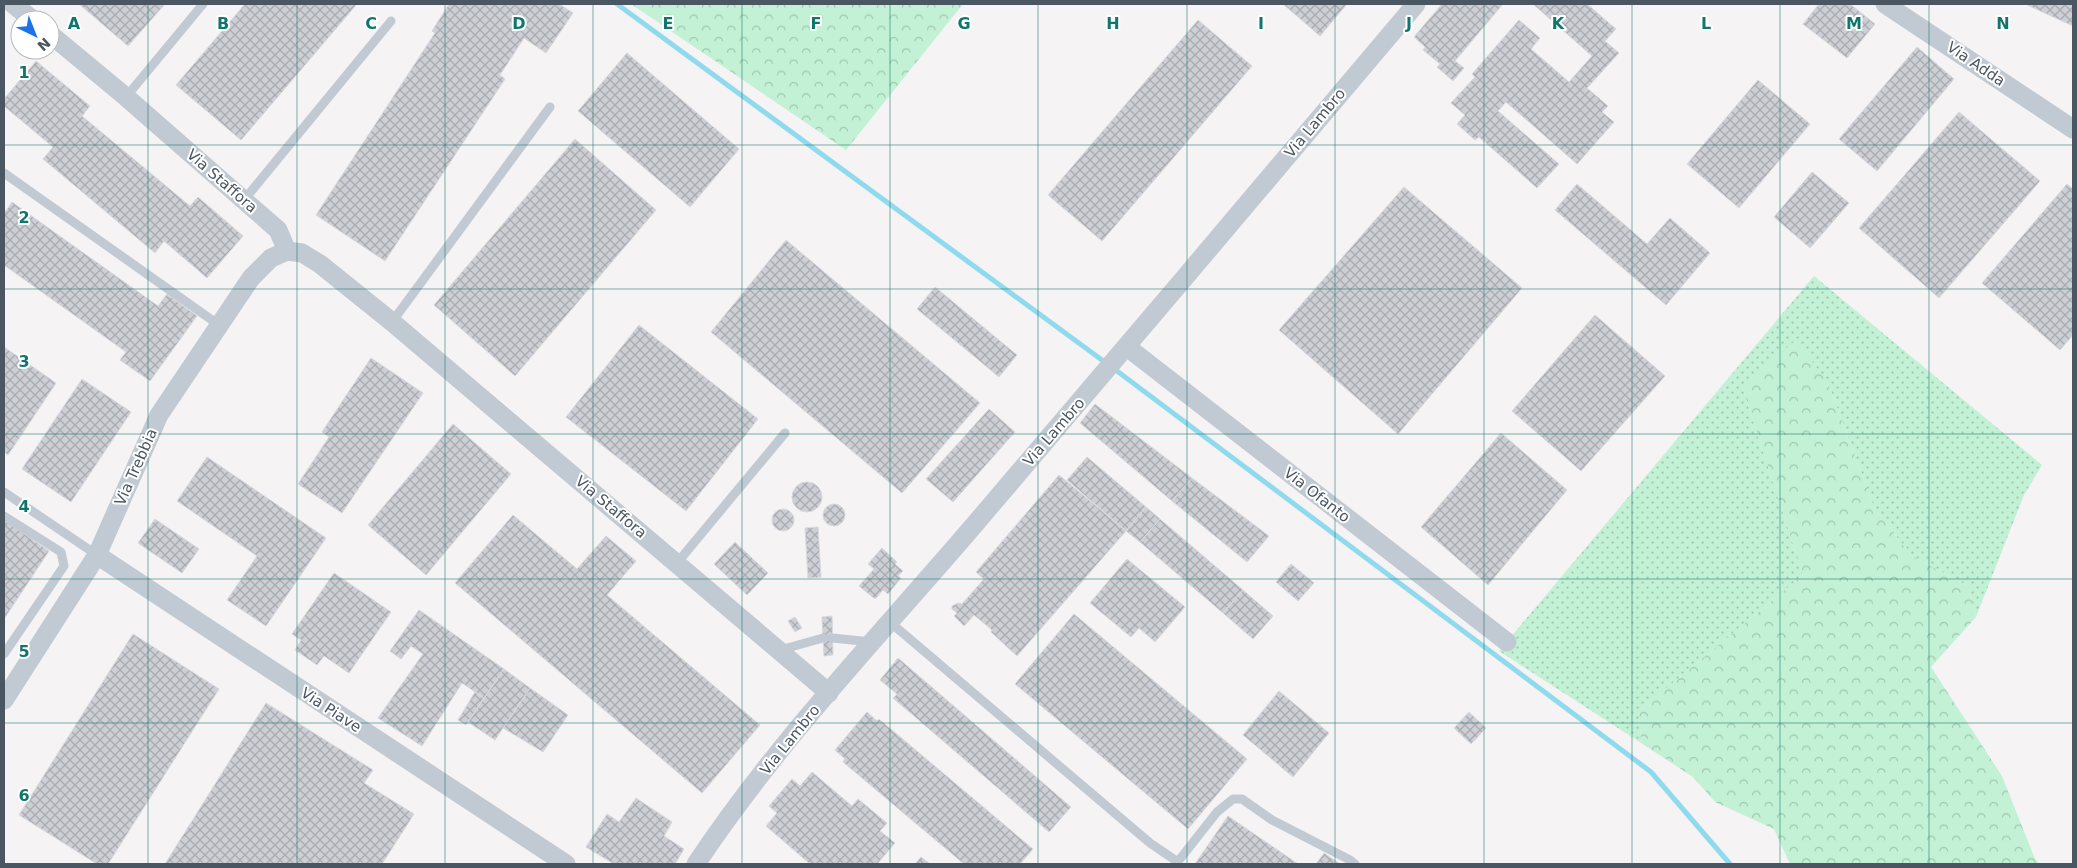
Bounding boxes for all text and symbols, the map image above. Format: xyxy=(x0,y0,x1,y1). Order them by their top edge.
north arrow xyxy=(10,10,60,60)
text: A xyxy=(68,14,81,33)
text: B xyxy=(217,14,229,33)
text: C xyxy=(365,14,377,33)
text: D xyxy=(512,14,526,33)
text: E xyxy=(663,14,673,33)
text: F xyxy=(811,14,821,33)
text: G xyxy=(957,14,971,33)
text: H xyxy=(1106,14,1120,33)
text: I xyxy=(1258,14,1264,33)
text: J xyxy=(1405,14,1412,33)
text: K xyxy=(1552,14,1565,33)
text: L xyxy=(1701,14,1711,33)
text: M xyxy=(1846,14,1862,33)
text: N xyxy=(1996,14,2010,33)
text: N xyxy=(34,35,54,54)
street label: Via Adda xyxy=(1943,38,2009,90)
text: 1 xyxy=(18,63,30,82)
street label: Via Lambro xyxy=(1281,85,1349,161)
street label: Via Staffora xyxy=(183,145,261,217)
text: 2 xyxy=(18,208,30,227)
text: 3 xyxy=(18,352,30,371)
street label: Via Lambro xyxy=(1019,394,1089,470)
street label: Via Trebbia xyxy=(111,426,161,508)
street label: Via Ofanto xyxy=(1280,464,1354,526)
street label: Via Staffora xyxy=(572,472,650,542)
text: 4 xyxy=(18,497,30,516)
text: 5 xyxy=(18,642,30,661)
street label: Via Piave xyxy=(297,684,365,736)
street label: Via Lambro xyxy=(756,701,824,779)
text: 6 xyxy=(18,786,30,805)

